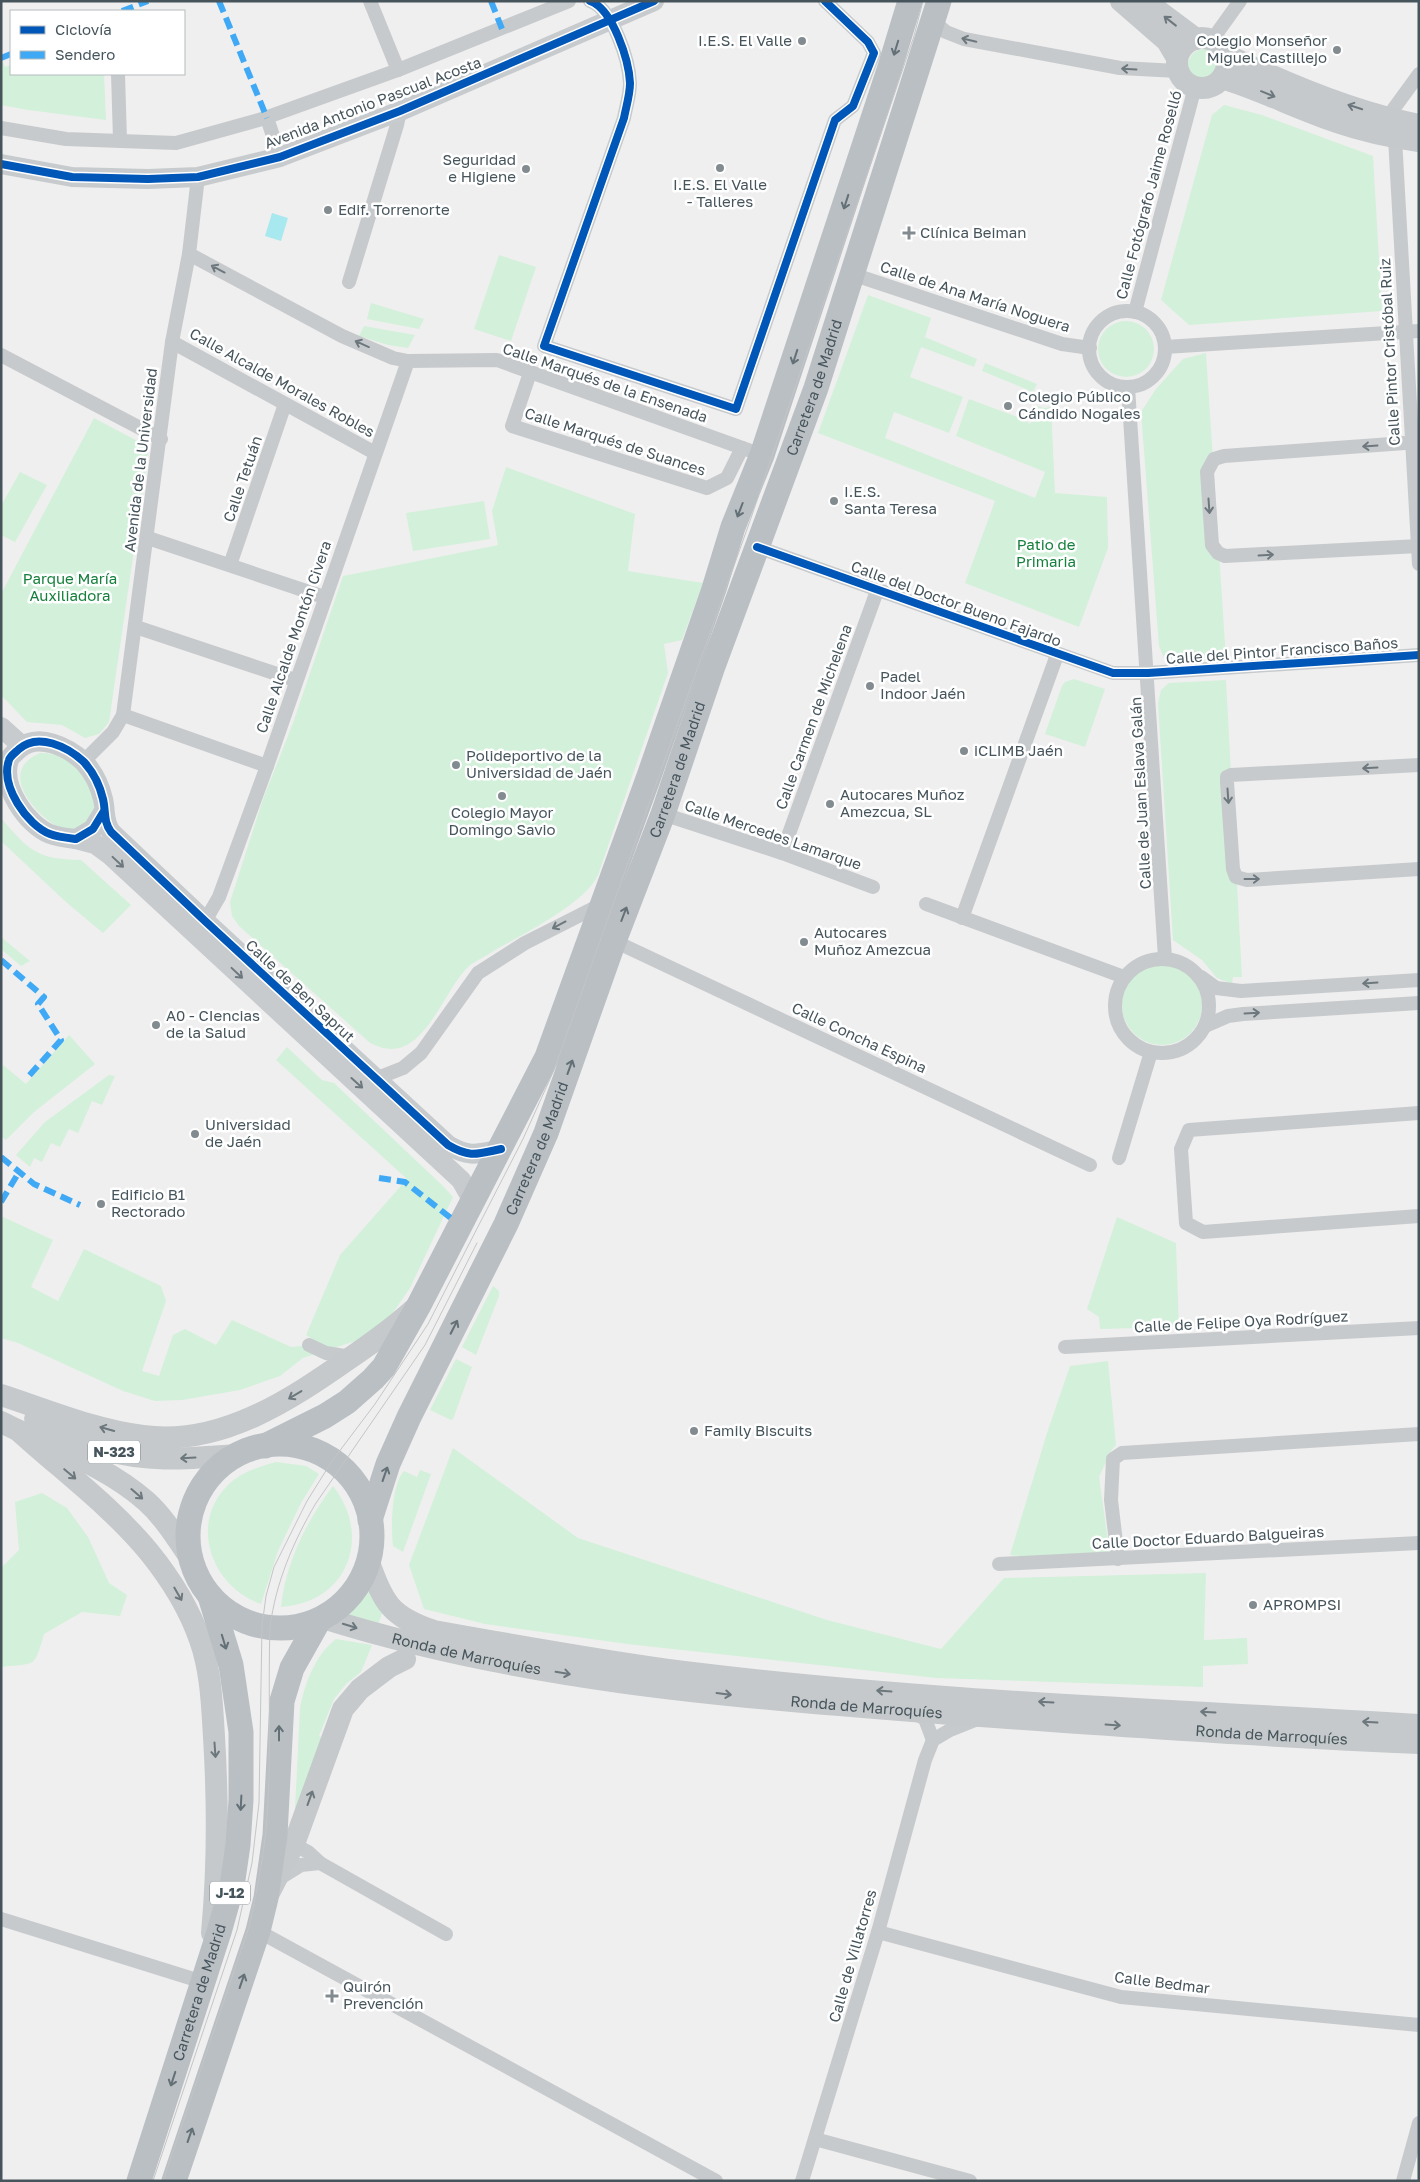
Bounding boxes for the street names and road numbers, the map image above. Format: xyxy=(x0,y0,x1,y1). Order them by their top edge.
street label: Avenida Antonio Pascual Acosta xyxy=(262,52,484,152)
street label: Calle Fotógrafo Jaime Roselló xyxy=(1111,88,1185,301)
street label: Calle de Ana María Noguera xyxy=(878,257,1073,335)
street label: Calle Pintor Cristóbal Ruiz xyxy=(1375,257,1403,446)
street label: Carretera de Madrid xyxy=(782,317,845,458)
street label: Calle Alcalde Morales Robles xyxy=(187,324,378,441)
street label: Calle Marqués de la Ensenada xyxy=(501,338,710,426)
street label: Avenida de la Universidad xyxy=(120,367,160,553)
street label: Calle Marqués de Suances xyxy=(523,403,708,479)
street label: Calle Tetuán xyxy=(219,433,265,524)
street label: Calle Alcalde Montón Civera xyxy=(252,538,334,735)
street label: Calle del Doctor Bueno Fajardo xyxy=(849,557,1064,650)
street label: Calle Carmen de Michelena xyxy=(771,622,855,812)
street label: Calle del Pintor Francisco Baños xyxy=(1165,633,1399,667)
street label: Calle de Juan Eslava Galán xyxy=(1126,696,1154,890)
street label: Carretera de Madrid xyxy=(645,699,708,840)
street label: Calle Mercedes Lamarque xyxy=(682,795,864,873)
street label: Calle de Ben Saprut xyxy=(243,935,359,1045)
street label: Calle Concha Espina xyxy=(789,998,930,1076)
street label: Carretera de Madrid xyxy=(501,1079,572,1218)
street label: Calle de Felipe Oya Rodríguez xyxy=(1133,1306,1349,1336)
road number: N-323 xyxy=(88,1440,140,1464)
street label: Calle Doctor Eduardo Balgueiras xyxy=(1091,1522,1325,1552)
street label: Ronda de Marroquíes xyxy=(390,1628,543,1678)
street label: Ronda de Marroquíes xyxy=(790,1691,943,1721)
street label: Ronda de Marroquíes xyxy=(1195,1721,1348,1748)
road number: J-12 xyxy=(210,1882,250,1905)
street label: Calle de Villatorres xyxy=(824,1887,880,2024)
street label: Carretera de Madrid xyxy=(168,1922,229,2063)
street label: Calle Bedmar xyxy=(1113,1967,1211,1997)

